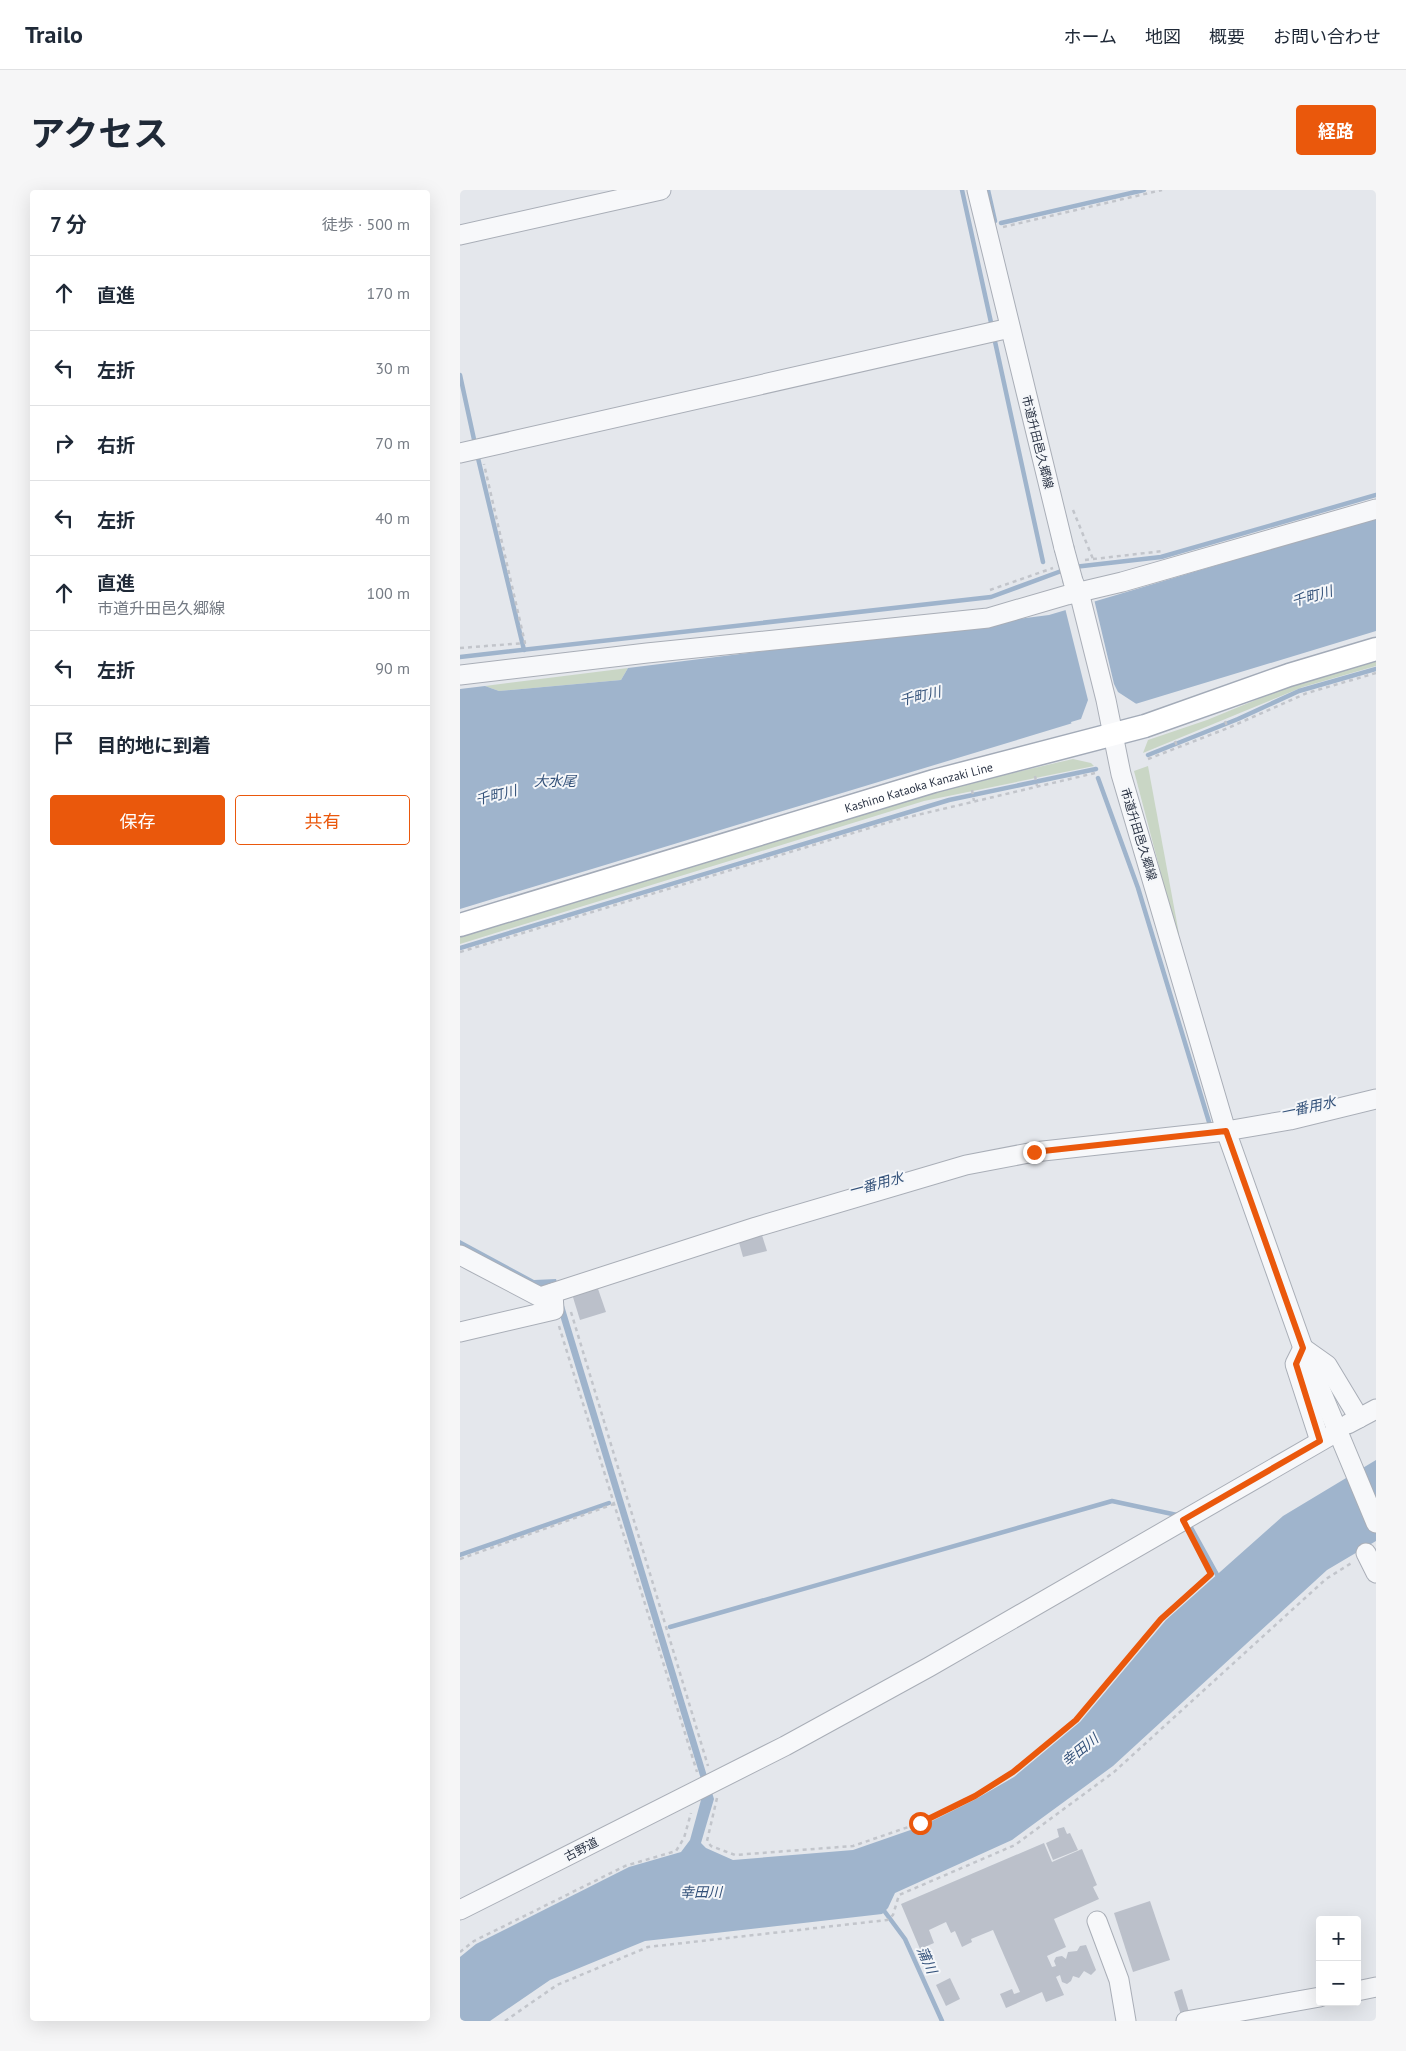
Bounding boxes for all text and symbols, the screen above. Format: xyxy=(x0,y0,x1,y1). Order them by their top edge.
text: Trailo xyxy=(25,19,83,50)
text: ホーム xyxy=(1064,25,1117,48)
text: 地図 xyxy=(1145,25,1181,48)
text: 概要 xyxy=(1209,25,1245,48)
text: お問い合わせ xyxy=(1273,25,1381,48)
button: 経路 xyxy=(1296,105,1376,155)
text: アクセス xyxy=(30,110,168,156)
text: 7 分 xyxy=(50,211,87,238)
text: 徒歩 · 500 m xyxy=(322,214,410,234)
icon: ahead xyxy=(50,279,78,307)
text: 直進 xyxy=(97,283,135,307)
text: 170 m xyxy=(367,283,410,303)
icon: left xyxy=(50,354,78,382)
text: 左折 xyxy=(97,358,135,382)
text: 30 m xyxy=(375,358,410,378)
street label: 市道升田邑久郷線 xyxy=(1019,394,1057,490)
icon: right xyxy=(50,429,78,457)
text: 右折 xyxy=(97,433,135,457)
text: 70 m xyxy=(375,433,410,453)
icon: left xyxy=(50,504,78,532)
text: 左折 xyxy=(97,508,135,532)
text: 40 m xyxy=(375,508,410,528)
text: 直進 xyxy=(97,571,135,595)
icon: ahead xyxy=(50,579,78,607)
water label: 千町川 xyxy=(1289,581,1337,610)
text: 100 m xyxy=(367,583,410,603)
text: 市道升田邑久郷線 xyxy=(97,598,225,618)
icon: left xyxy=(50,654,78,682)
text: 左折 xyxy=(97,658,135,682)
text: 90 m xyxy=(375,658,410,678)
water label: 千町川 xyxy=(898,682,944,709)
icon: arrive xyxy=(50,729,78,757)
text: 目的地に到着 xyxy=(97,733,211,757)
street label: Kashino Kataoka Kanzaki Line xyxy=(843,759,994,815)
water label: 大水尾 xyxy=(534,772,578,790)
water label: 千町川 xyxy=(473,781,520,809)
street label: 市道升田邑久郷線 xyxy=(1118,786,1160,882)
button: 保存 xyxy=(50,795,225,845)
button: 共有 xyxy=(235,795,410,845)
water label: 一番用水 xyxy=(1279,1092,1339,1122)
route end xyxy=(1023,1141,1046,1164)
water label: 一番用水 xyxy=(847,1168,907,1200)
water label: 幸田川 xyxy=(1058,1729,1104,1770)
route start xyxy=(909,1812,932,1835)
street label: 古野道 xyxy=(562,1834,600,1864)
water label: 幸田川 xyxy=(680,1883,724,1901)
map controls xyxy=(1316,1916,1361,2006)
button: + xyxy=(1316,1916,1361,1961)
water label: 蒲川 xyxy=(913,1944,942,1978)
button: − xyxy=(1316,1961,1361,2006)

